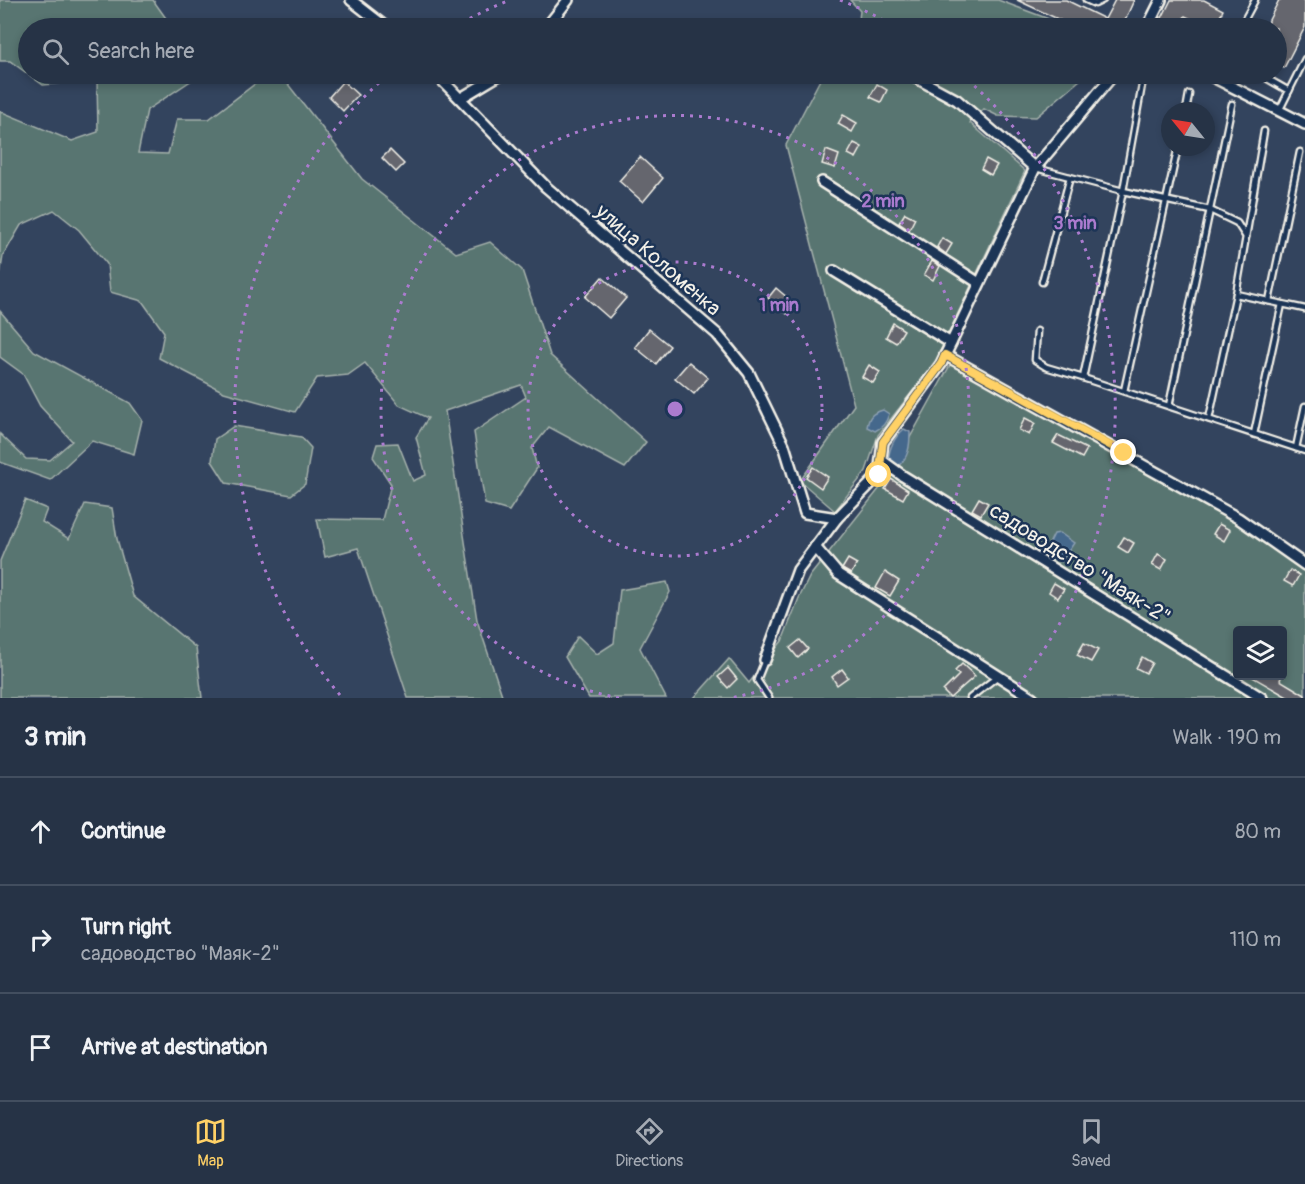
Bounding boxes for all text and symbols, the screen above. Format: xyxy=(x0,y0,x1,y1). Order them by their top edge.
search box xyxy=(18,18,1287,84)
icon: search xyxy=(39,35,72,68)
text: Search here xyxy=(87,37,194,65)
north arrow xyxy=(1161,102,1215,156)
text: 2 min xyxy=(861,190,905,213)
street label: улица Коломенка xyxy=(589,197,726,322)
text: 3 min xyxy=(1053,212,1097,235)
text: 1 min xyxy=(759,294,799,317)
centre of rings xyxy=(665,399,685,419)
route end xyxy=(1110,439,1136,465)
route start xyxy=(865,461,891,487)
street label: садоводство "Маяк-2" xyxy=(984,497,1176,631)
map controls xyxy=(1233,626,1287,680)
button: layers xyxy=(1233,626,1287,680)
text: 3 min xyxy=(24,721,86,753)
text: Walk · 190 m xyxy=(1173,725,1281,750)
icon: ahead xyxy=(24,815,57,848)
text: Continue xyxy=(81,817,165,845)
text: 80 m xyxy=(1235,819,1281,844)
text: Turn right xyxy=(81,913,171,941)
icon: right xyxy=(24,923,57,956)
text: 110 m xyxy=(1230,927,1281,952)
text: садоводство "Маяк-2" xyxy=(81,941,280,966)
icon: arrive xyxy=(24,1031,57,1064)
text: Arrive at destination xyxy=(81,1033,267,1061)
tab: Map xyxy=(194,1115,227,1171)
tab: Directions xyxy=(615,1115,683,1171)
tab: Saved xyxy=(1071,1115,1111,1171)

